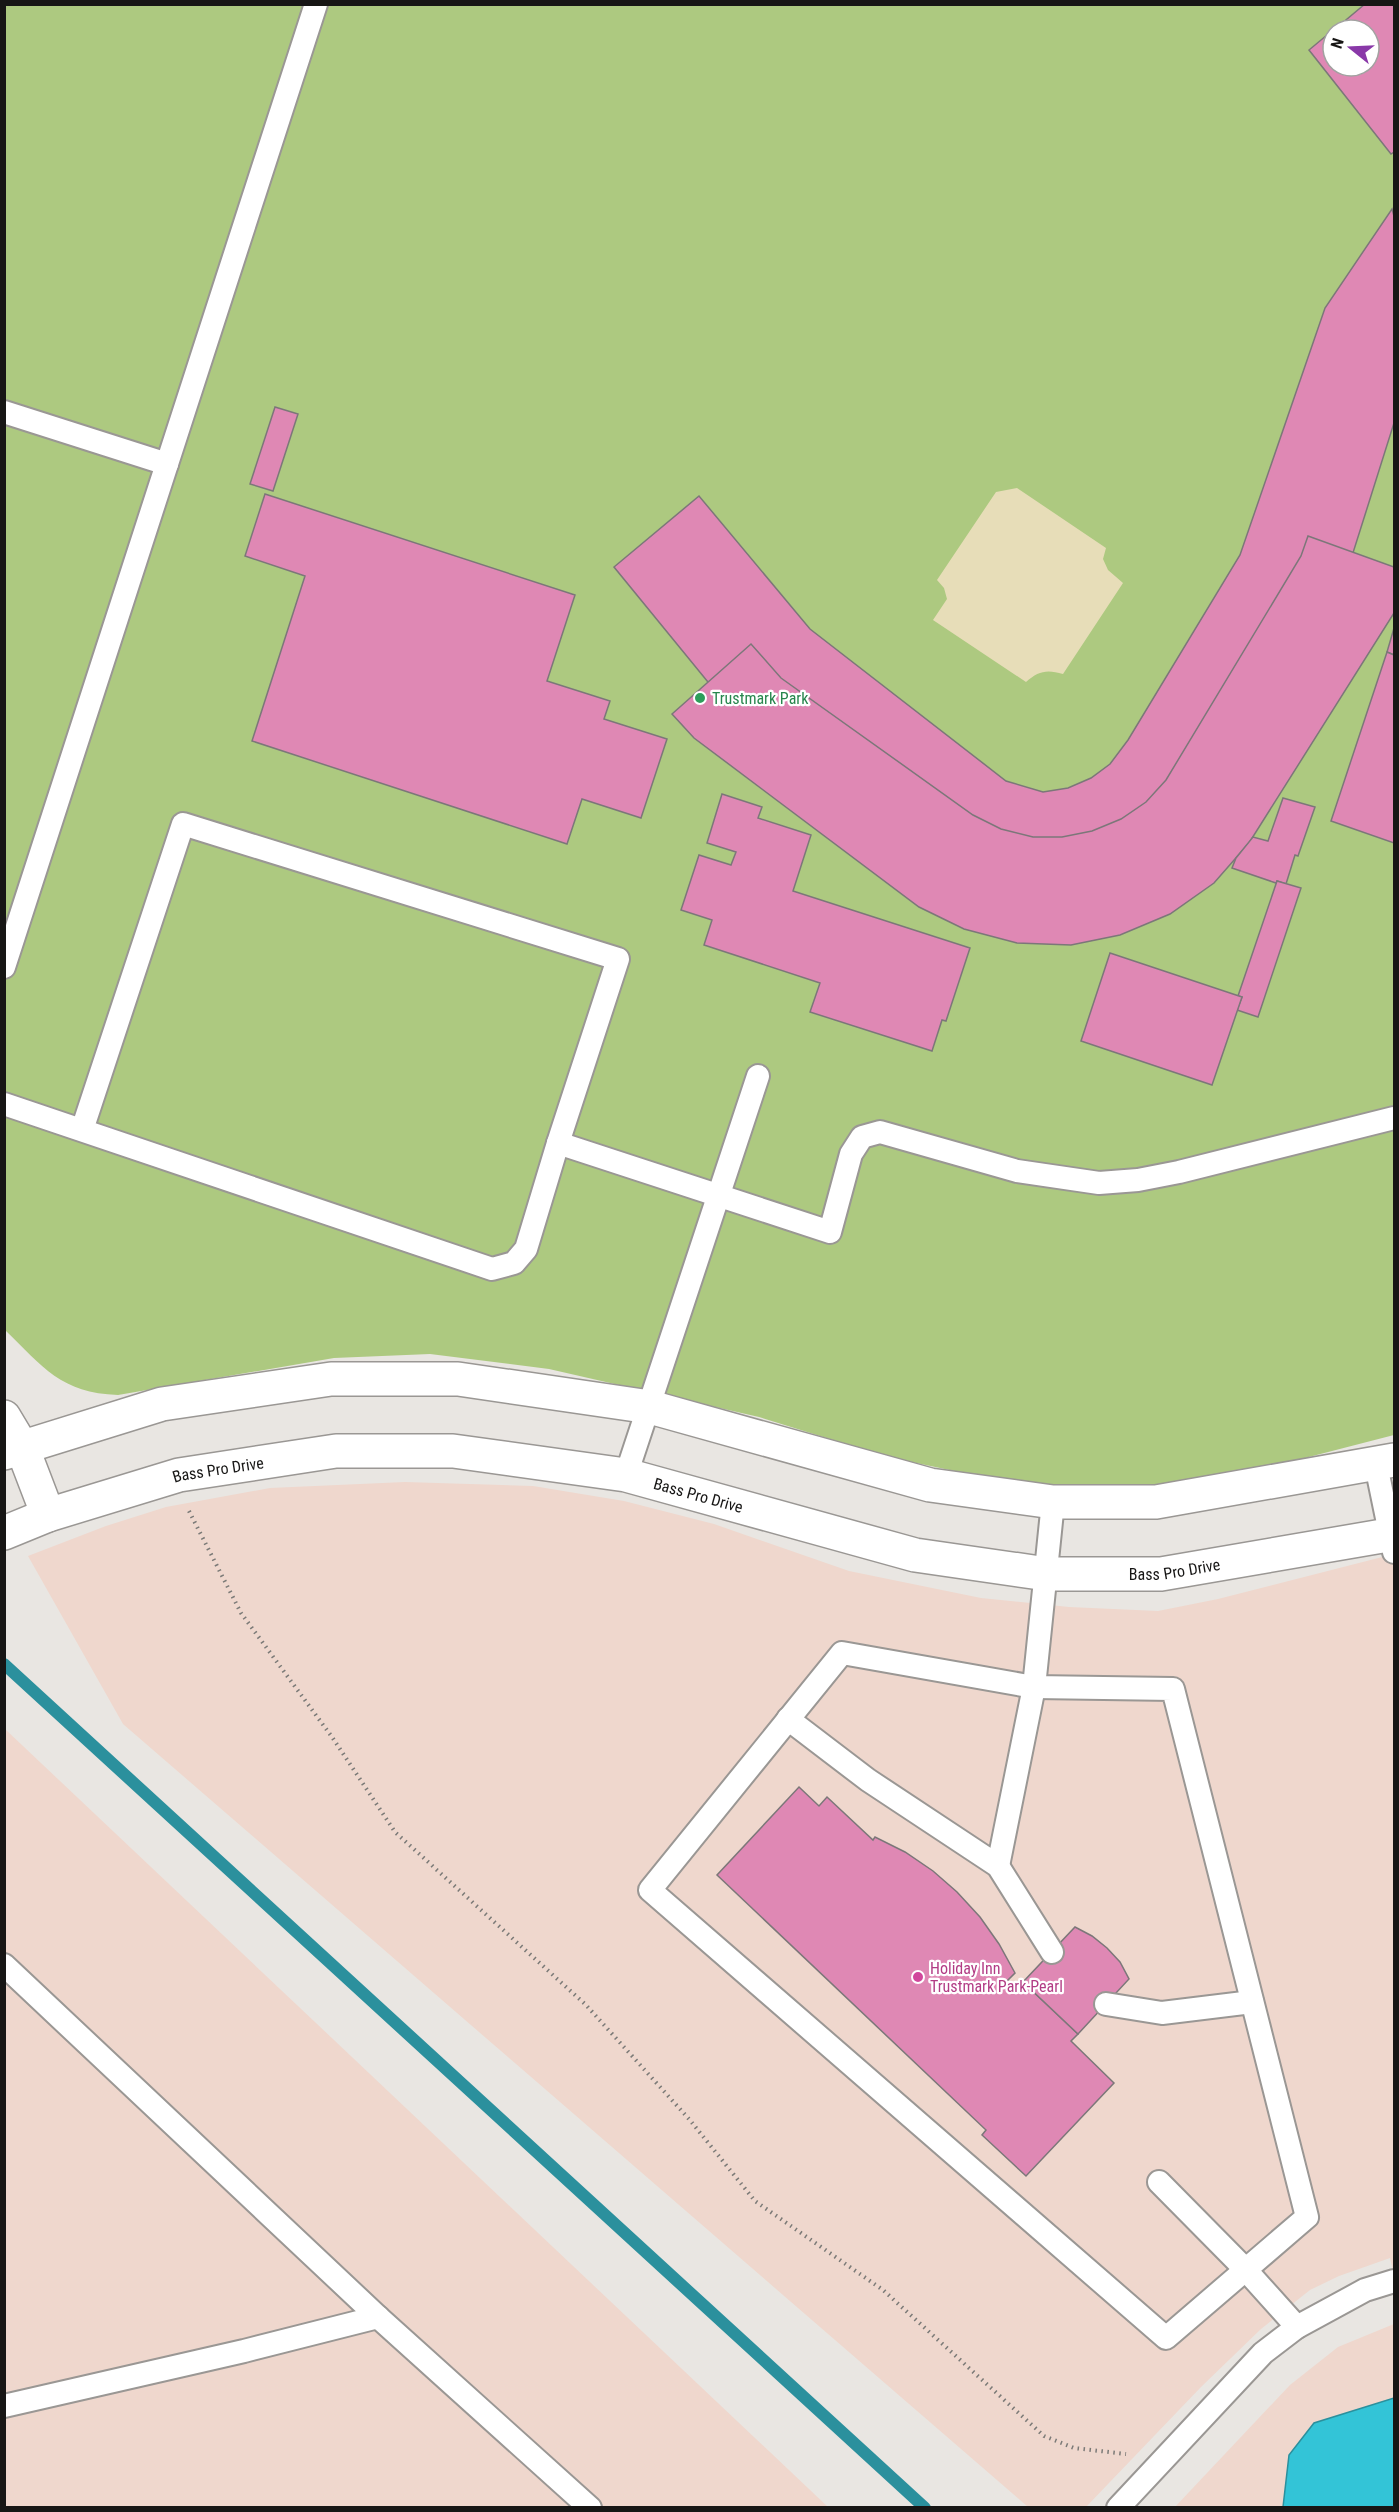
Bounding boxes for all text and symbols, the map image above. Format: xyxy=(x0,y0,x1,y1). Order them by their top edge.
north arrow xyxy=(1321,18,1381,78)
text: N xyxy=(1327,36,1348,51)
place label: Trustmark Park xyxy=(712,689,809,708)
marker: Trustmark Park xyxy=(693,691,707,705)
street label: Bass Pro Drive xyxy=(170,1453,265,1486)
street label: Bass Pro Drive xyxy=(651,1474,745,1516)
street label: Bass Pro Drive xyxy=(1129,1555,1221,1584)
place label: Holiday Inn Trustmark Park-Pearl xyxy=(930,1959,1063,1996)
marker: Holiday Inn Trustmark Park-Pearl xyxy=(911,1970,925,1984)

